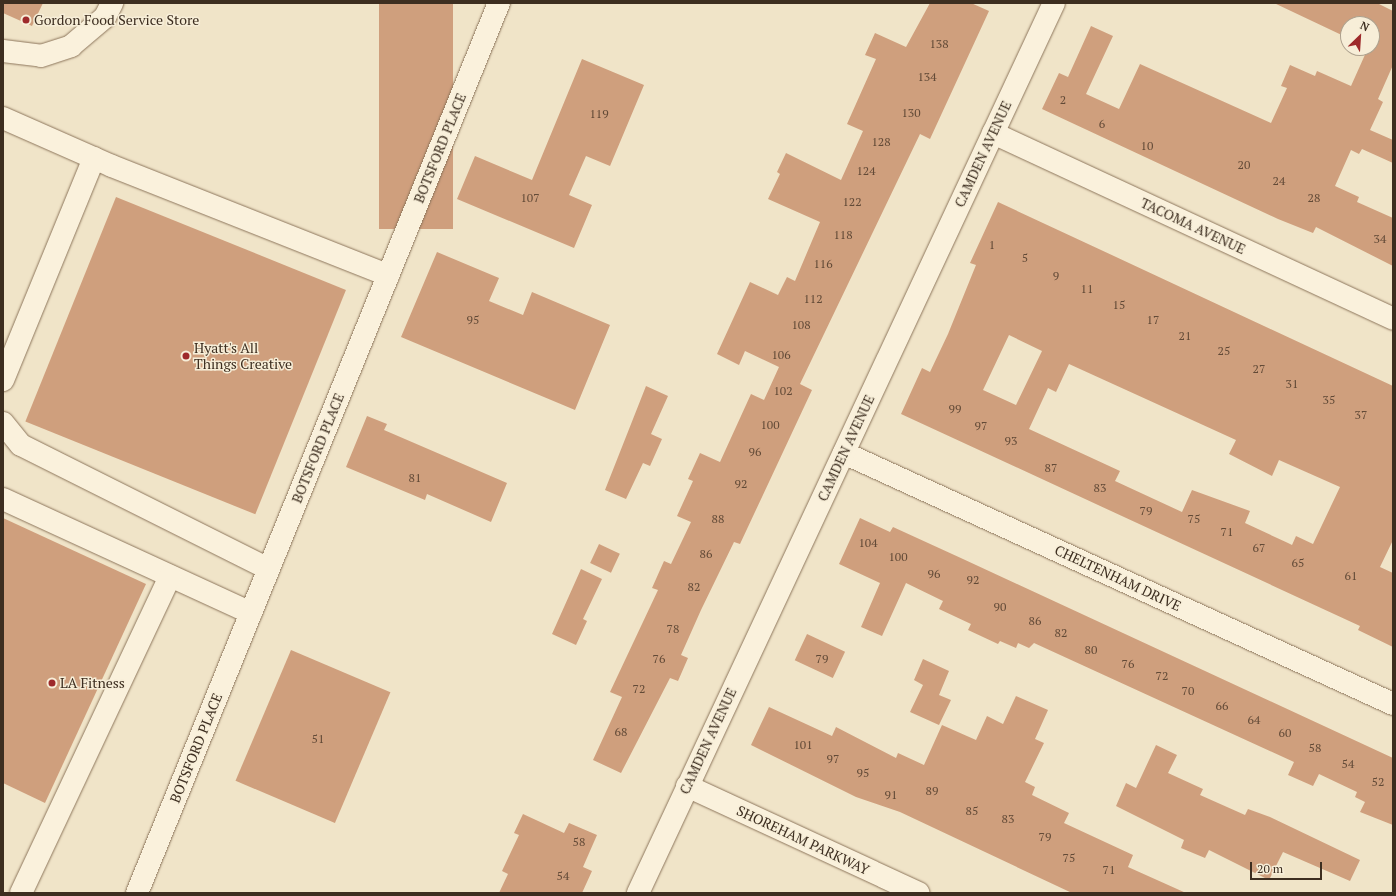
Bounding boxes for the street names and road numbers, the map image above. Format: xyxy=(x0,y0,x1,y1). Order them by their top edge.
street label: BOTSFORD PLACE xyxy=(410,91,470,205)
street label: CAMDEN AVENUE xyxy=(951,98,1015,210)
street label: TACOMA AVENUE xyxy=(1138,194,1248,258)
street label: BOTSFORD PLACE xyxy=(288,391,348,505)
street label: CAMDEN AVENUE xyxy=(814,392,878,504)
street label: CHELTENHAM DRIVE xyxy=(1052,541,1184,615)
street label: CAMDEN AVENUE xyxy=(676,685,740,797)
street label: BOTSFORD PLACE xyxy=(166,691,226,805)
street label: SHOREHAM PARKWAY xyxy=(734,802,872,878)

